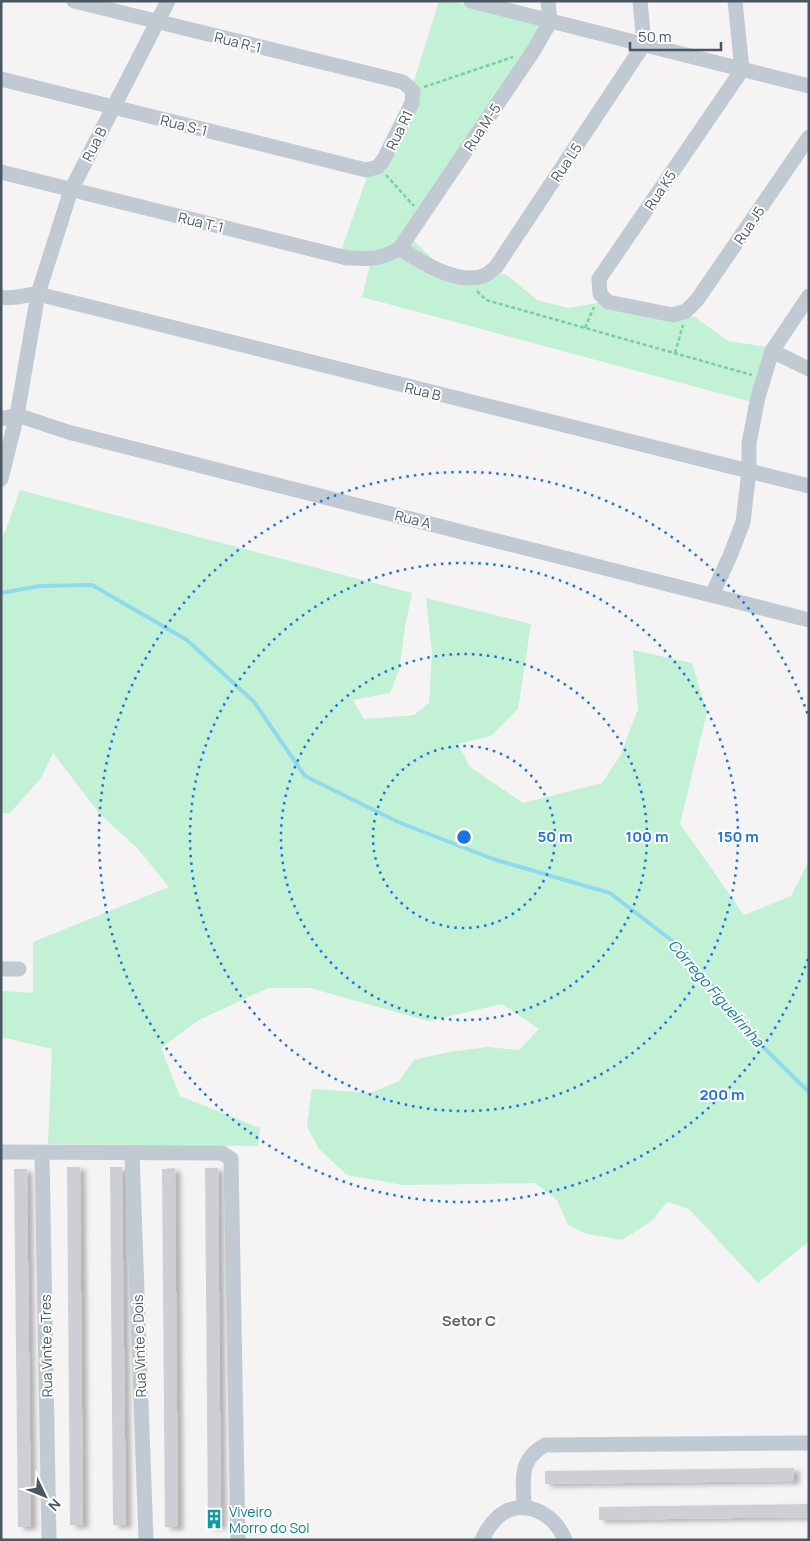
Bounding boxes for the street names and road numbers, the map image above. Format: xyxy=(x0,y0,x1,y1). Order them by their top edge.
street label: Rua R-1 xyxy=(212,27,264,57)
street label: Rua M-5 xyxy=(459,100,505,154)
street label: Rua R1 xyxy=(381,107,417,153)
street label: Rua S-1 xyxy=(159,110,209,140)
street label: Rua B xyxy=(77,123,111,164)
street label: Rua L5 xyxy=(546,139,586,185)
street label: Rua K5 xyxy=(640,166,680,214)
street label: Rua J5 xyxy=(729,202,769,248)
street label: Rua T-1 xyxy=(176,207,226,237)
street label: Rua B xyxy=(403,377,443,405)
street label: Rua A xyxy=(393,505,433,533)
street label: Rua Vinte e Tres xyxy=(36,1294,56,1398)
street label: Rua Vinte e Dois xyxy=(128,1294,150,1398)

